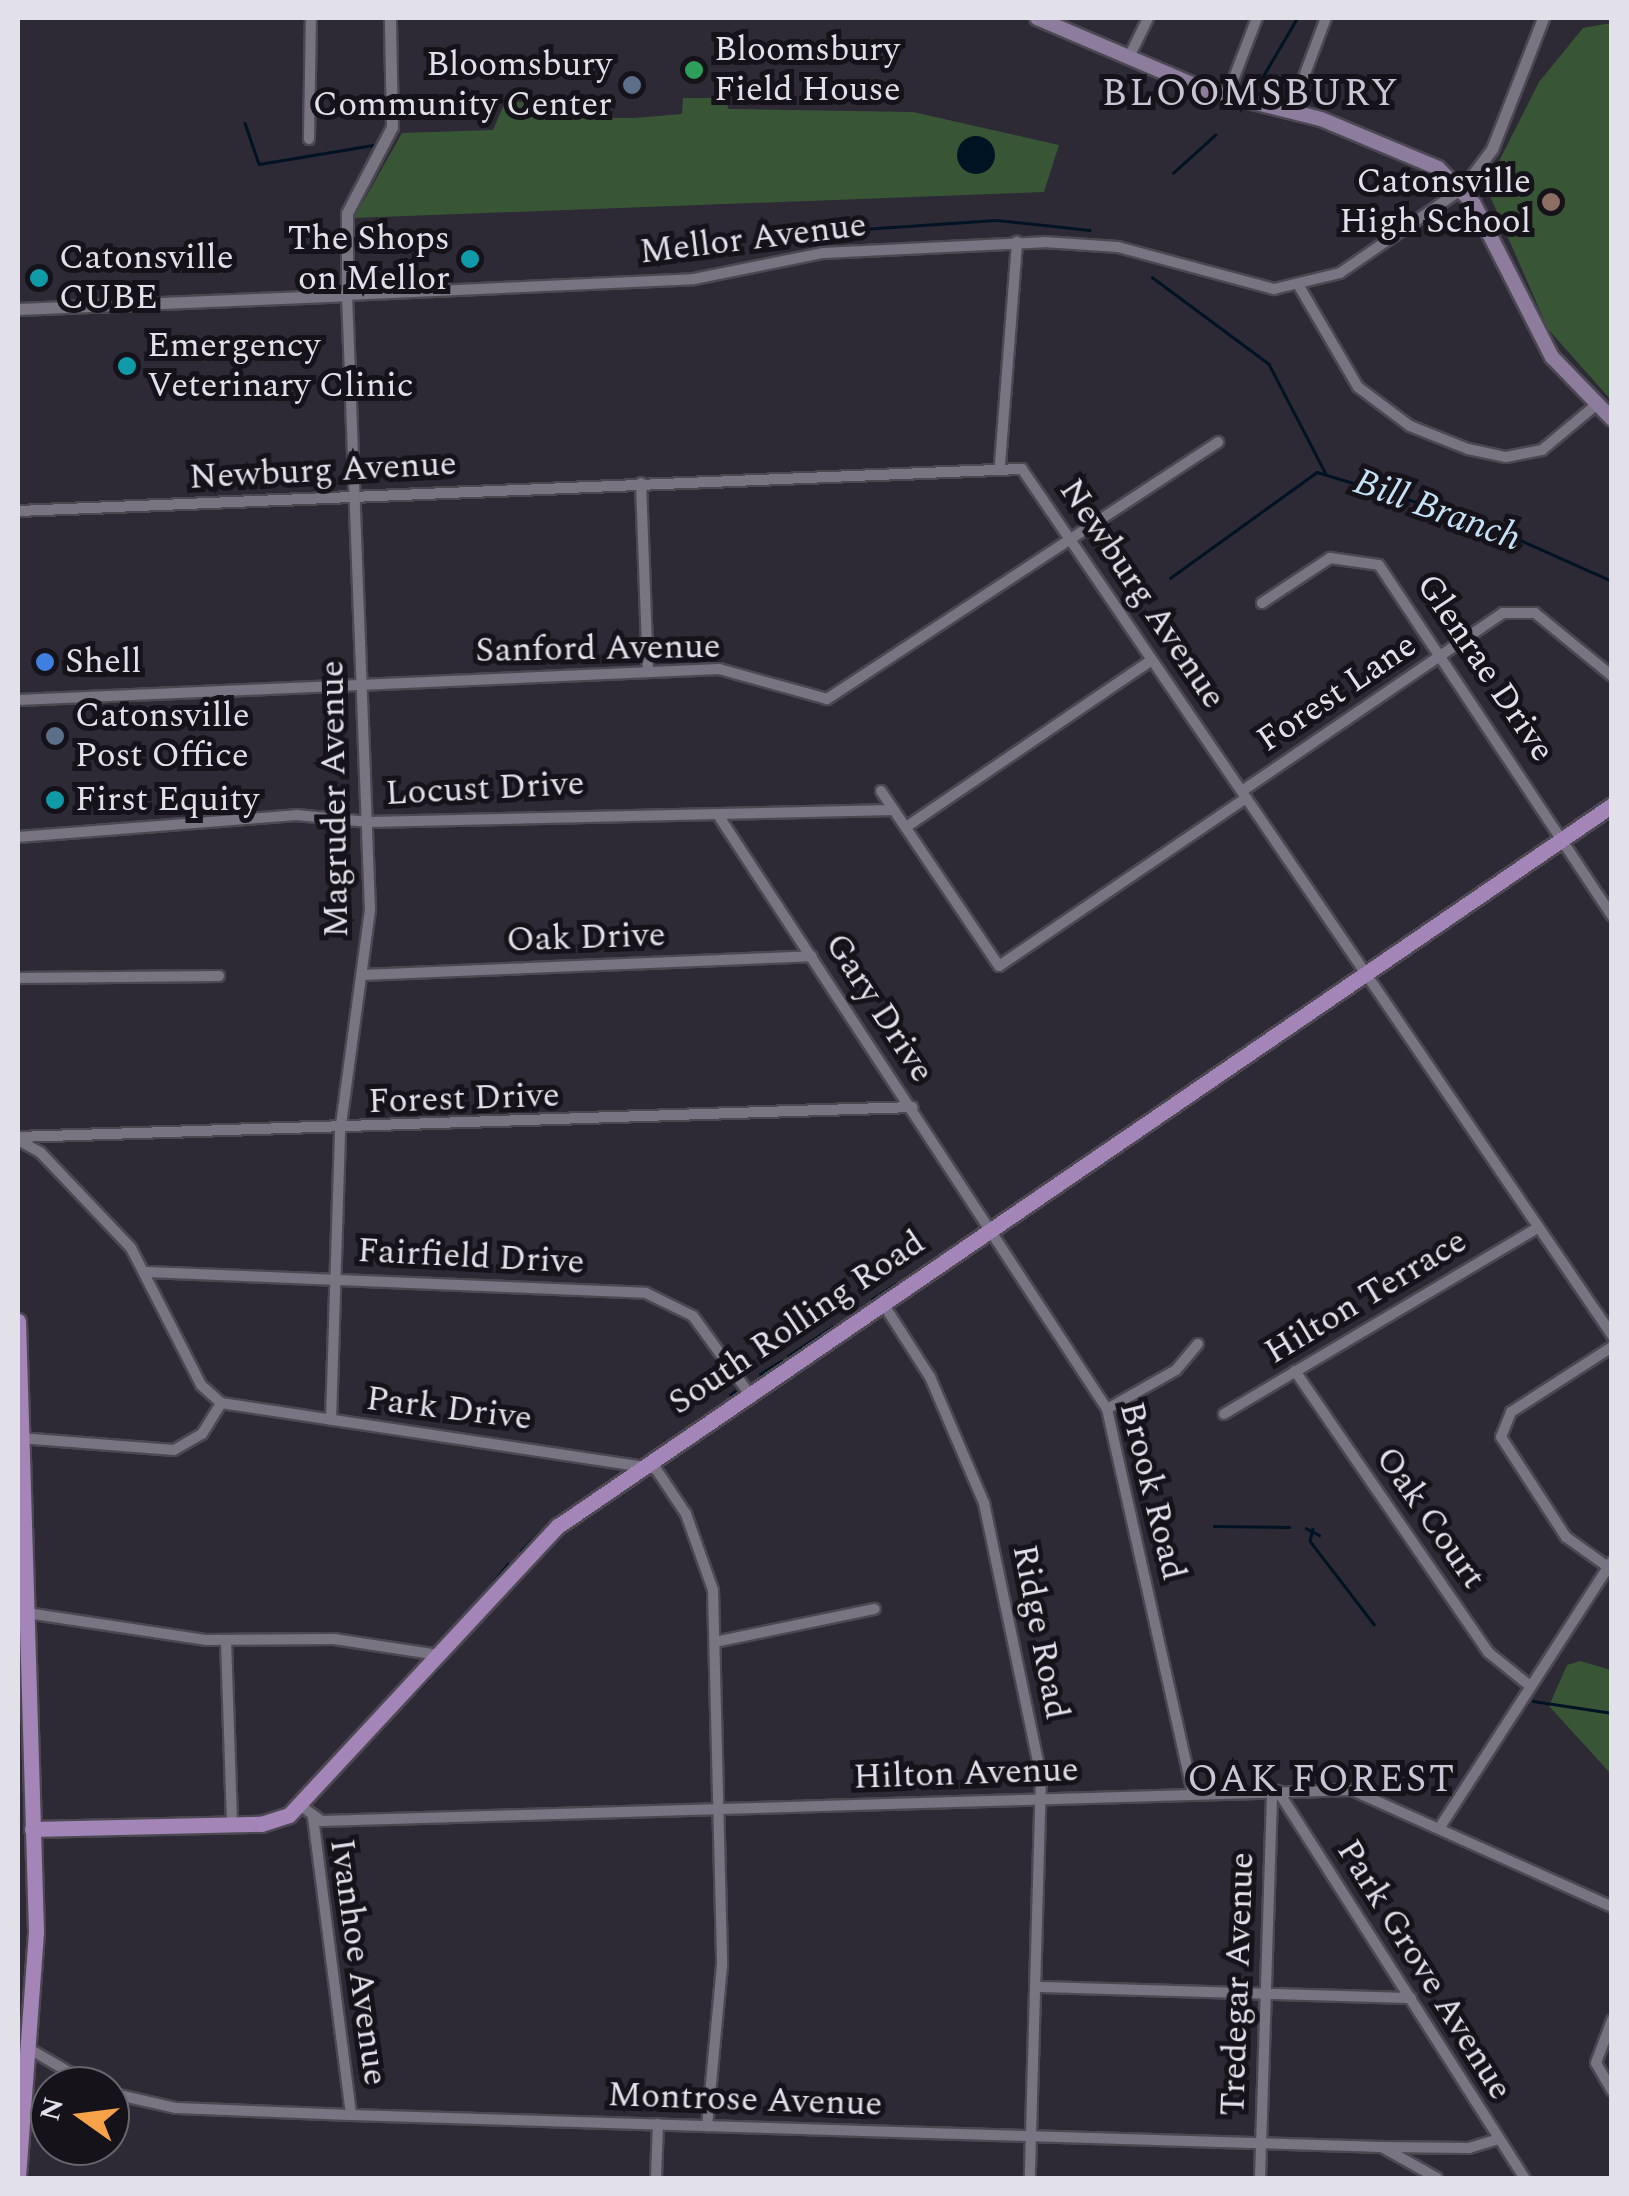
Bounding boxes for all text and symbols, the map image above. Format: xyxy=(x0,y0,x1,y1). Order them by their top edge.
place label: Bloomsbury Field House xyxy=(714,29,901,111)
place label: Bloomsbury Community Center xyxy=(313,44,612,126)
marker: Bloomsbury Field House xyxy=(683,59,705,81)
district label: BLOOMSBURY xyxy=(1102,72,1400,118)
marker: Bloomsbury Community Center xyxy=(621,74,643,96)
place label: Catonsville High School xyxy=(1339,161,1531,243)
marker: Catonsville High School xyxy=(1540,191,1562,213)
street label: Mellor Avenue xyxy=(637,204,869,274)
place label: The Shops on Mellor xyxy=(288,218,450,300)
place label: Catonsville CUBE xyxy=(59,237,234,319)
marker: The Shops on Mellor xyxy=(459,248,481,270)
marker: Catonsville CUBE xyxy=(28,267,50,289)
place label: Emergency Veterinary Clinic xyxy=(147,325,414,407)
marker: Emergency Veterinary Clinic xyxy=(116,355,138,377)
street label: Newburg Avenue xyxy=(188,443,458,499)
water label: Bill Branch xyxy=(1347,460,1527,562)
street label: Newburg Avenue xyxy=(1050,471,1234,717)
street label: Glenrae Drive xyxy=(1407,566,1563,770)
street label: Forest Lane xyxy=(1250,625,1424,761)
street label: Sanford Avenue xyxy=(475,626,721,672)
place label: Shell xyxy=(65,641,141,683)
marker: Shell xyxy=(34,651,56,673)
street label: Magruder Avenue xyxy=(312,660,358,938)
place label: Catonsville Post Office xyxy=(75,695,250,777)
marker: Catonsville Post Office xyxy=(44,725,66,747)
street label: Locust Drive xyxy=(384,763,586,815)
place label: First Equity xyxy=(75,779,259,821)
marker: First Equity xyxy=(44,789,66,811)
street label: Oak Drive xyxy=(506,914,666,962)
street label: Gary Drive xyxy=(815,926,943,1090)
street label: Forest Drive xyxy=(367,1075,561,1123)
street label: Hilton Terrace xyxy=(1258,1220,1474,1374)
street label: South Rolling Road xyxy=(661,1222,933,1424)
street label: Fairfield Drive xyxy=(356,1230,586,1284)
street label: Park Drive xyxy=(364,1378,534,1440)
street label: Brook Road xyxy=(1110,1398,1194,1584)
street label: Oak Court xyxy=(1366,1439,1494,1597)
street label: Ridge Road xyxy=(1002,1541,1078,1723)
street label: Hilton Avenue xyxy=(853,1749,1079,1799)
district label: OAK FOREST xyxy=(1187,1758,1457,1804)
street label: Park Grove Avenue xyxy=(1327,1832,1521,2108)
street label: Ivanhoe Avenue xyxy=(320,1836,396,2088)
street label: Tredegar Avenue xyxy=(1212,1851,1264,2117)
north arrow xyxy=(30,2066,130,2166)
street label: Montrose Avenue xyxy=(607,2074,883,2126)
text: N xyxy=(29,2093,76,2125)

